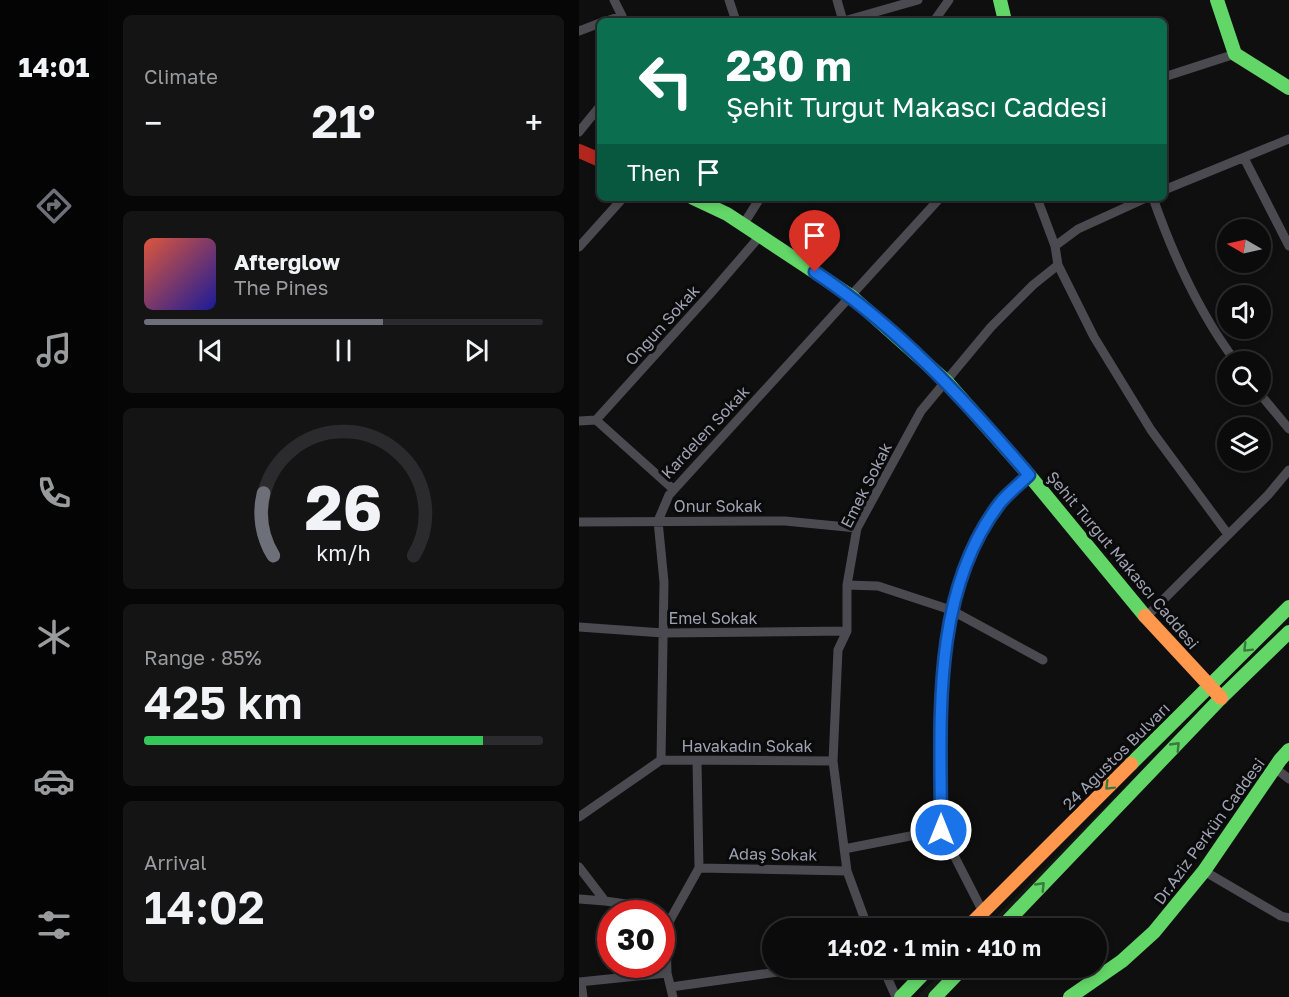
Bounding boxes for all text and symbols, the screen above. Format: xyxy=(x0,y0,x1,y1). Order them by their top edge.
text: 230 m xyxy=(726,40,852,90)
icon: left xyxy=(627,42,705,120)
text: 14:01 xyxy=(19,51,89,83)
text: Climate xyxy=(144,64,218,88)
text: Şehit Turgut Makascı Caddesi xyxy=(726,91,1107,123)
text: 21° xyxy=(312,94,375,148)
text: − xyxy=(144,103,162,142)
text: + xyxy=(525,103,543,142)
icon: arrive xyxy=(692,156,725,189)
text: Then xyxy=(627,159,680,186)
icon: directions xyxy=(33,185,75,227)
pin xyxy=(789,210,840,272)
icon: arrive xyxy=(798,219,831,252)
north arrow xyxy=(1217,219,1271,273)
map controls xyxy=(1217,219,1271,471)
text: Afterglow xyxy=(234,248,340,275)
text: The Pines xyxy=(234,275,328,299)
street label: Ongun Sokak xyxy=(620,280,704,370)
button: sound xyxy=(1217,285,1271,339)
icon: music xyxy=(33,329,75,371)
icon: previous xyxy=(194,334,227,367)
icon: pause xyxy=(327,334,360,367)
icon: next xyxy=(460,334,493,367)
button: search xyxy=(1217,351,1271,405)
street label: Kardelen Sokak xyxy=(657,381,753,483)
button: layers xyxy=(1217,417,1271,471)
street label: Emek Sokak xyxy=(836,439,896,531)
street label: Şehit Turgut Makascı Caddesi xyxy=(1043,467,1203,653)
text: 26 xyxy=(305,469,382,544)
icon: phone xyxy=(33,472,75,514)
street label: Onur Sokak xyxy=(674,496,762,516)
text: km/h xyxy=(316,540,371,566)
street label: Emel Sokak xyxy=(668,608,758,628)
icon: climate xyxy=(33,616,75,658)
one-way arrow xyxy=(1244,641,1255,652)
text: Range · 85% xyxy=(144,645,262,669)
text: 425 km xyxy=(144,675,303,729)
street label: 24 Ağustos Bulvarı xyxy=(1058,698,1174,814)
street label: Havakadın Sokak xyxy=(681,736,813,756)
one-way arrow xyxy=(1169,742,1180,752)
street label: Dr.Aziz Perkün Caddesi xyxy=(1149,754,1269,908)
icon: car xyxy=(33,760,75,802)
one-way arrow xyxy=(1106,779,1116,790)
position arrow xyxy=(909,798,973,862)
street label: Adaş Sokak xyxy=(728,843,818,865)
text: Arrival xyxy=(144,850,207,874)
text: 14:02 xyxy=(144,880,265,934)
one-way arrow xyxy=(1034,883,1045,893)
speed limit sign: 30 xyxy=(597,900,675,978)
icon: filters xyxy=(33,904,75,946)
text: 14:02 · 1 min · 410 m xyxy=(828,934,1041,961)

